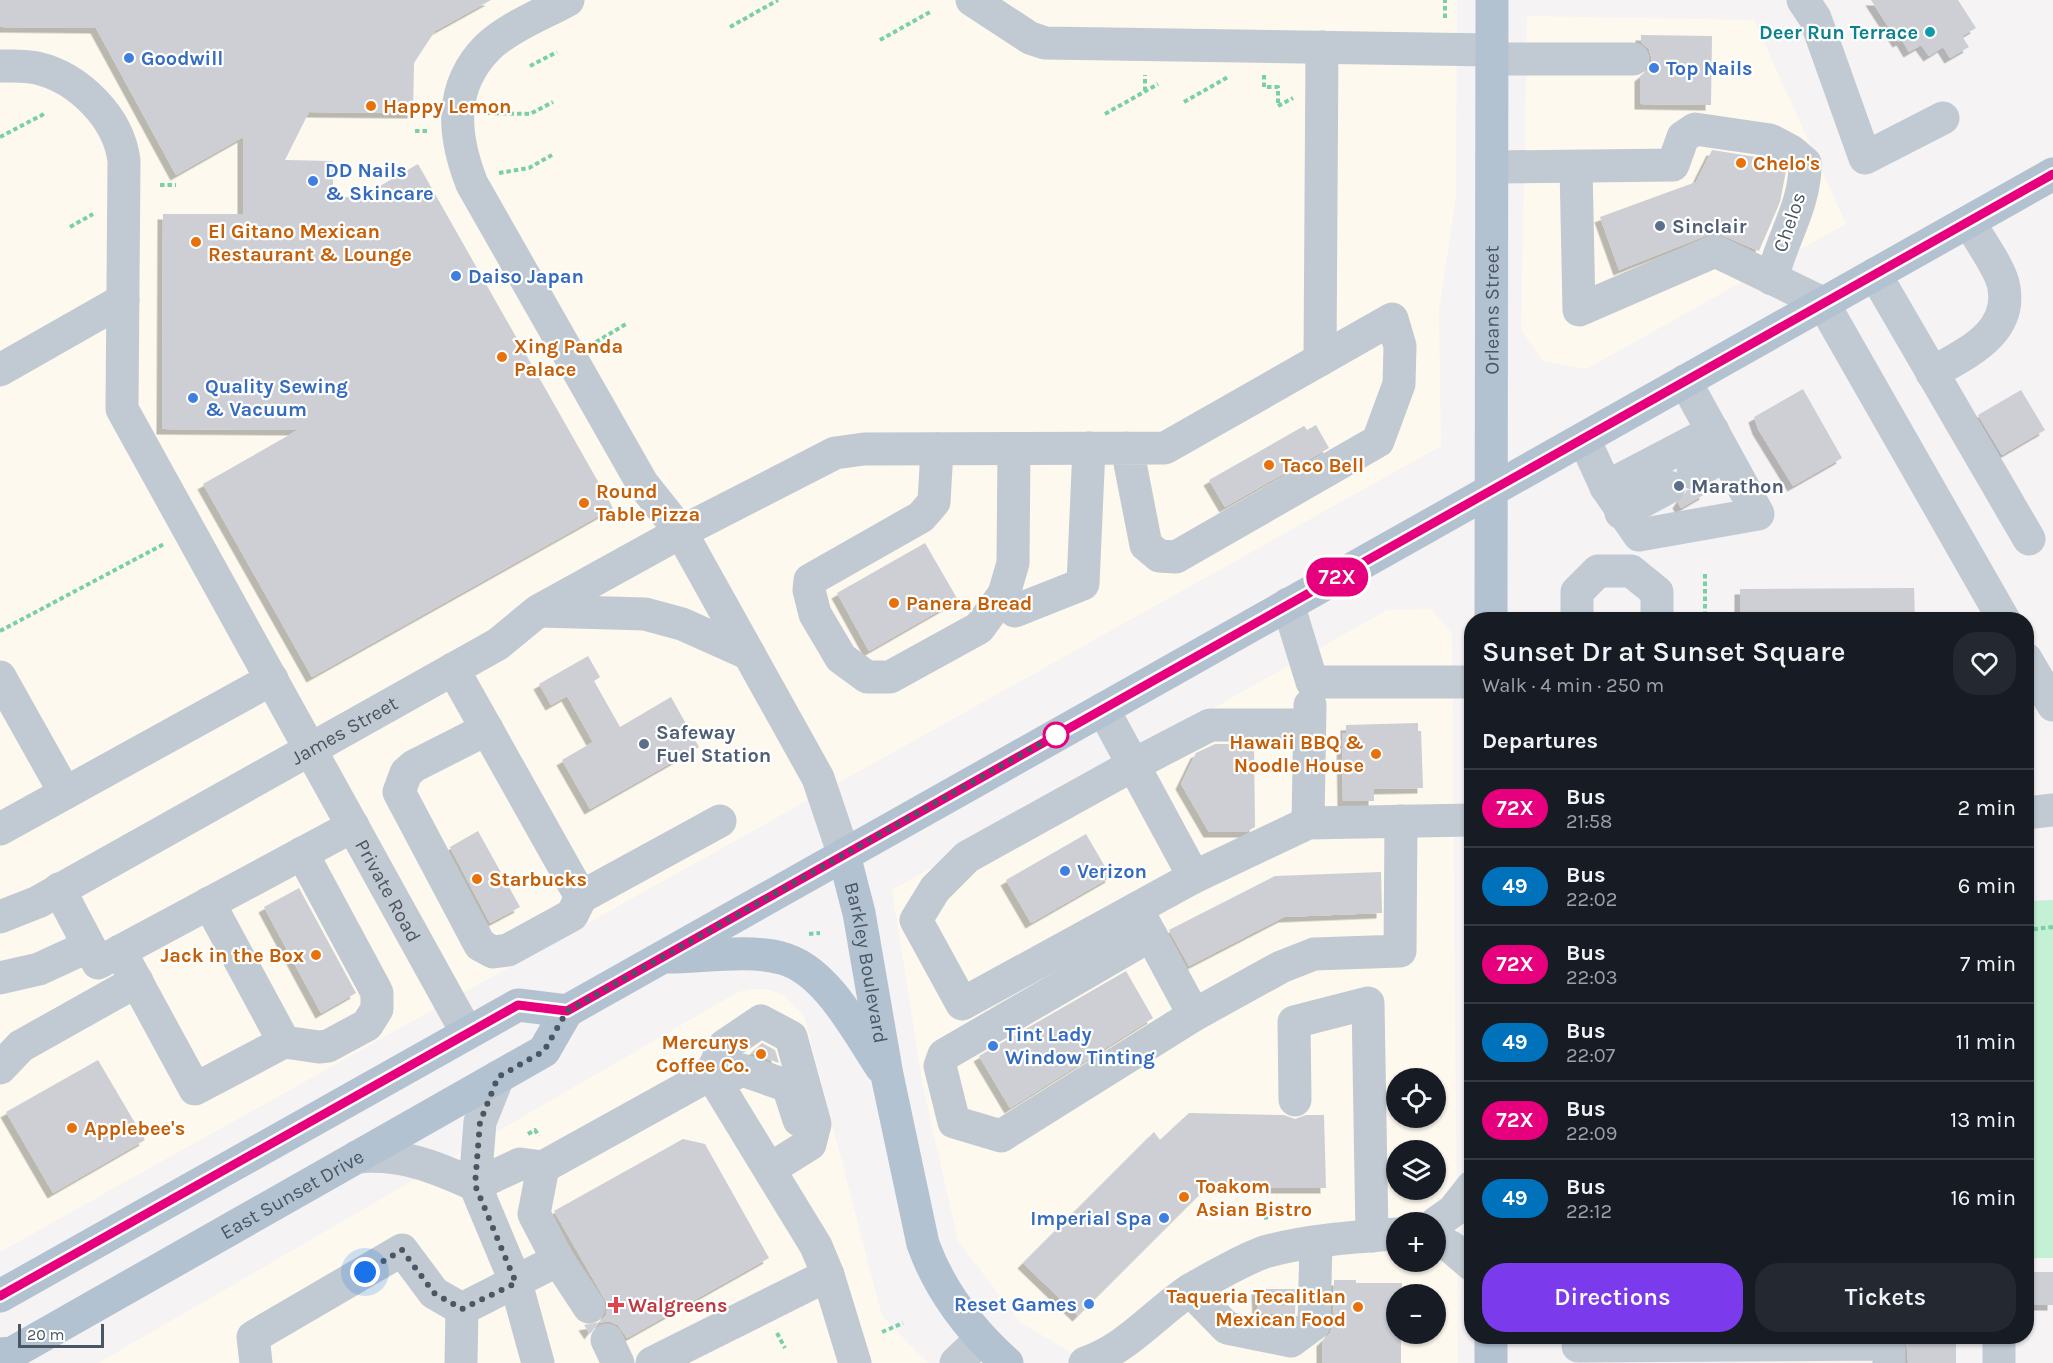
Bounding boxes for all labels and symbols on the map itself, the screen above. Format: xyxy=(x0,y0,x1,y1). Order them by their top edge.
place label: Deer Run Terrace xyxy=(1759,21,1918,44)
marker: Deer Run Terrace xyxy=(1923,25,1937,39)
place label: Goodwill xyxy=(141,47,223,70)
marker: Goodwill xyxy=(122,51,136,65)
place label: Top Nails xyxy=(1666,57,1753,80)
marker: Top Nails xyxy=(1647,61,1661,75)
place label: Happy Lemon xyxy=(383,95,512,118)
marker: Happy Lemon xyxy=(364,99,378,113)
place label: Chelo's xyxy=(1753,152,1820,175)
marker: Chelo's xyxy=(1734,156,1748,170)
place label: DD Nails & Skincare xyxy=(325,159,434,205)
marker: DD Nails & Skincare xyxy=(306,174,320,188)
street label: Chelos xyxy=(1769,189,1810,255)
place label: Sinclair xyxy=(1672,215,1747,238)
marker: Sinclair xyxy=(1653,219,1667,233)
place label: El Gitano Mexican Restaurant & Lounge xyxy=(208,220,412,266)
marker: El Gitano Mexican Restaurant & Lounge xyxy=(189,235,203,249)
street label: Orleans Street xyxy=(1480,245,1504,375)
place label: Daiso Japan xyxy=(468,265,584,288)
marker: Daiso Japan xyxy=(449,269,463,283)
place label: Xing Panda Palace xyxy=(514,335,623,381)
marker: Xing Panda Palace xyxy=(495,350,509,364)
place label: Quality Sewing & Vacuum xyxy=(205,375,348,421)
marker: Quality Sewing & Vacuum xyxy=(186,391,200,405)
place label: Taco Bell xyxy=(1281,454,1364,477)
marker: Taco Bell xyxy=(1262,458,1276,472)
place label: Marathon xyxy=(1691,475,1784,498)
marker: Marathon xyxy=(1672,479,1686,493)
place label: Round Table Pizza xyxy=(596,480,700,526)
marker: Round Table Pizza xyxy=(577,496,591,510)
line badge: 72X xyxy=(1302,558,1372,596)
place label: Panera Bread xyxy=(906,592,1032,615)
marker: Panera Bread xyxy=(887,596,901,610)
street label: James Street xyxy=(287,691,402,770)
place label: Safeway Fuel Station xyxy=(656,721,771,767)
unlabelled marker xyxy=(1043,722,1069,748)
place label: Hawaii BBQ & Noodle House xyxy=(1229,731,1364,777)
marker: Safeway Fuel Station xyxy=(637,737,651,751)
marker: Hawaii BBQ & Noodle House xyxy=(1369,747,1383,761)
street label: Private Road xyxy=(350,835,425,946)
place label: Verizon xyxy=(1077,860,1147,883)
marker: Verizon xyxy=(1058,864,1072,878)
place label: Starbucks xyxy=(489,868,587,891)
marker: Starbucks xyxy=(470,872,484,886)
street label: Barkley Boulevard xyxy=(839,880,892,1045)
place label: Jack in the Box xyxy=(161,944,304,967)
marker: Jack in the Box xyxy=(309,948,323,962)
place label: Tint Lady Window Tinting xyxy=(1005,1023,1155,1069)
place label: Mercurys Coffee Co. xyxy=(656,1031,749,1077)
marker: Tint Lady Window Tinting xyxy=(986,1039,1000,1053)
marker: Mercurys Coffee Co. xyxy=(754,1047,768,1061)
place label: Applebee's xyxy=(84,1117,185,1140)
marker: Applebee's xyxy=(65,1121,79,1135)
street label: East Sunset Drive xyxy=(216,1145,368,1244)
place label: Toakom Asian Bistro xyxy=(1196,1175,1312,1221)
marker: Toakom Asian Bistro xyxy=(1177,1190,1191,1204)
place label: Imperial Spa xyxy=(1030,1207,1152,1230)
marker: Imperial Spa xyxy=(1157,1211,1171,1225)
your location xyxy=(350,1257,380,1287)
place label: Taqueria Tecalitlan Mexican Food xyxy=(1166,1285,1346,1331)
place label: Reset Games xyxy=(954,1293,1077,1316)
place label: Walgreens xyxy=(628,1294,728,1317)
marker: Reset Games xyxy=(1082,1297,1096,1311)
marker: Walgreens xyxy=(609,1298,623,1312)
marker: Taqueria Tecalitlan Mexican Food xyxy=(1351,1300,1365,1314)
scale bar xyxy=(18,1321,104,1348)

